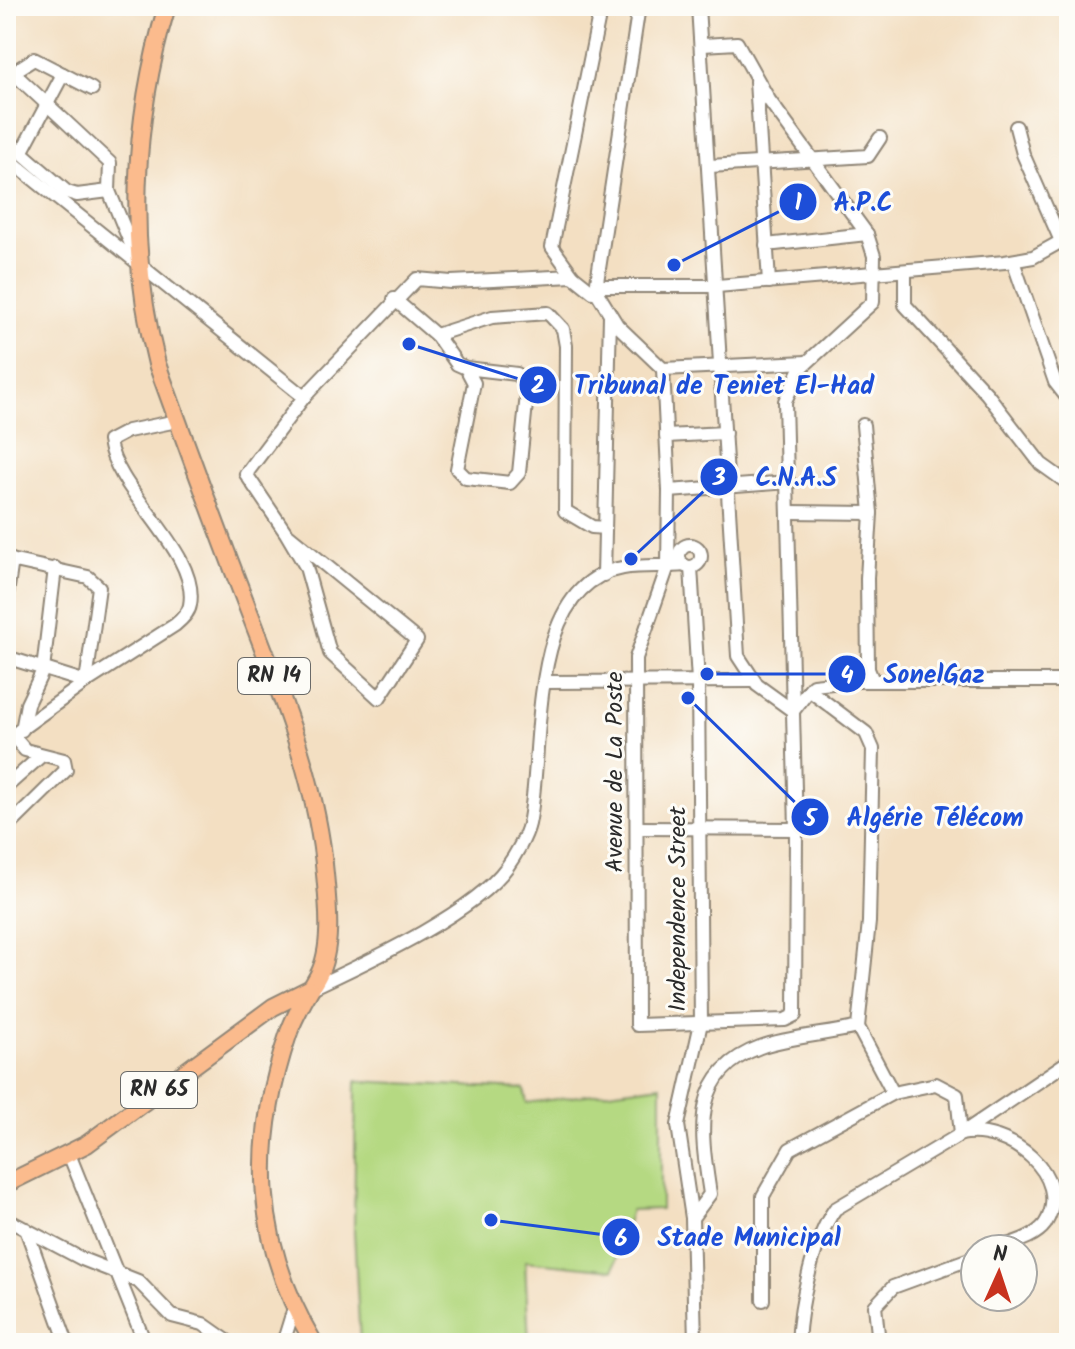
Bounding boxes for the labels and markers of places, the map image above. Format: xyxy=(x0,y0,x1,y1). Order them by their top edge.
callout: A.P.C xyxy=(778,177,909,227)
callout: Tribunal de Teniet El-Had xyxy=(518,360,891,410)
callout: C.N.A.S xyxy=(699,452,852,502)
callout: SonelGaz xyxy=(827,649,1001,699)
callout: Algérie Télécom xyxy=(790,792,1039,842)
callout: Stade Municipal xyxy=(601,1212,856,1262)

